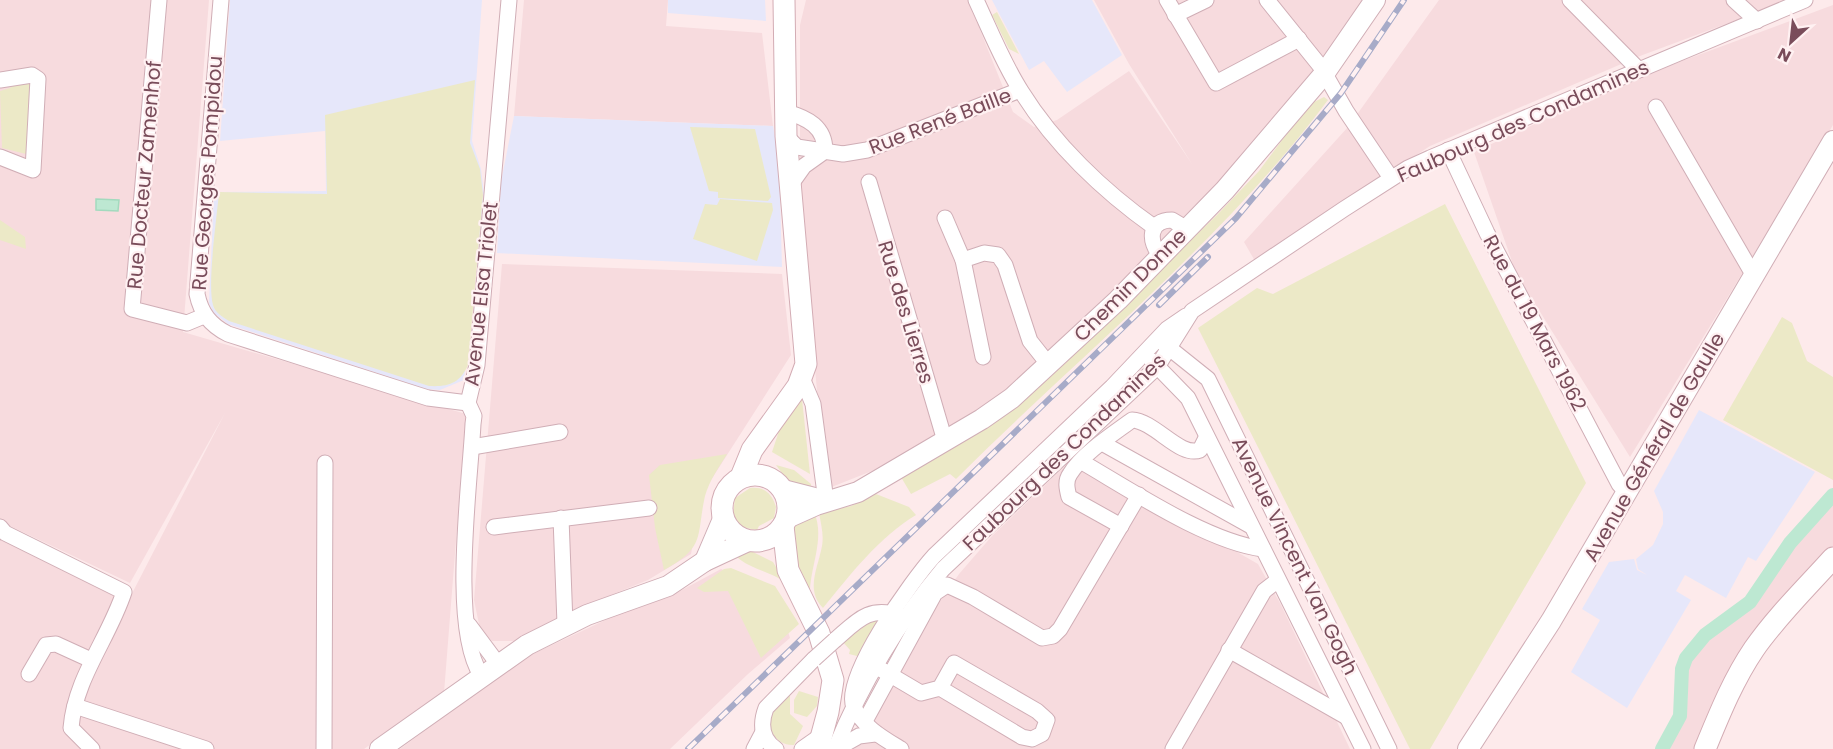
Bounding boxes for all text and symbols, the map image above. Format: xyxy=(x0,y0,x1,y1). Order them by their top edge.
north arrow xyxy=(1761,12,1821,72)
text: N xyxy=(1774,42,1795,68)
street label: Faubourg des Condamines xyxy=(1393,53,1653,189)
street label: Rue Georges Pompidou xyxy=(185,55,229,291)
street label: Rue Docteur Zamenhof xyxy=(120,60,168,290)
street label: Rue René Baille xyxy=(865,81,1015,161)
street label: Avenue Elsa Triolet xyxy=(457,200,505,388)
street label: Chemin Donne xyxy=(1067,222,1193,348)
street label: Rue du 19 Mars 1962 xyxy=(1477,230,1593,416)
street label: Rue des Lierres xyxy=(871,237,941,387)
street label: Avenue Général de Gaulle xyxy=(1577,327,1731,567)
street label: Faubourg des Condamines xyxy=(956,347,1172,557)
street label: Avenue Vincent Van Gogh xyxy=(1225,432,1365,680)

